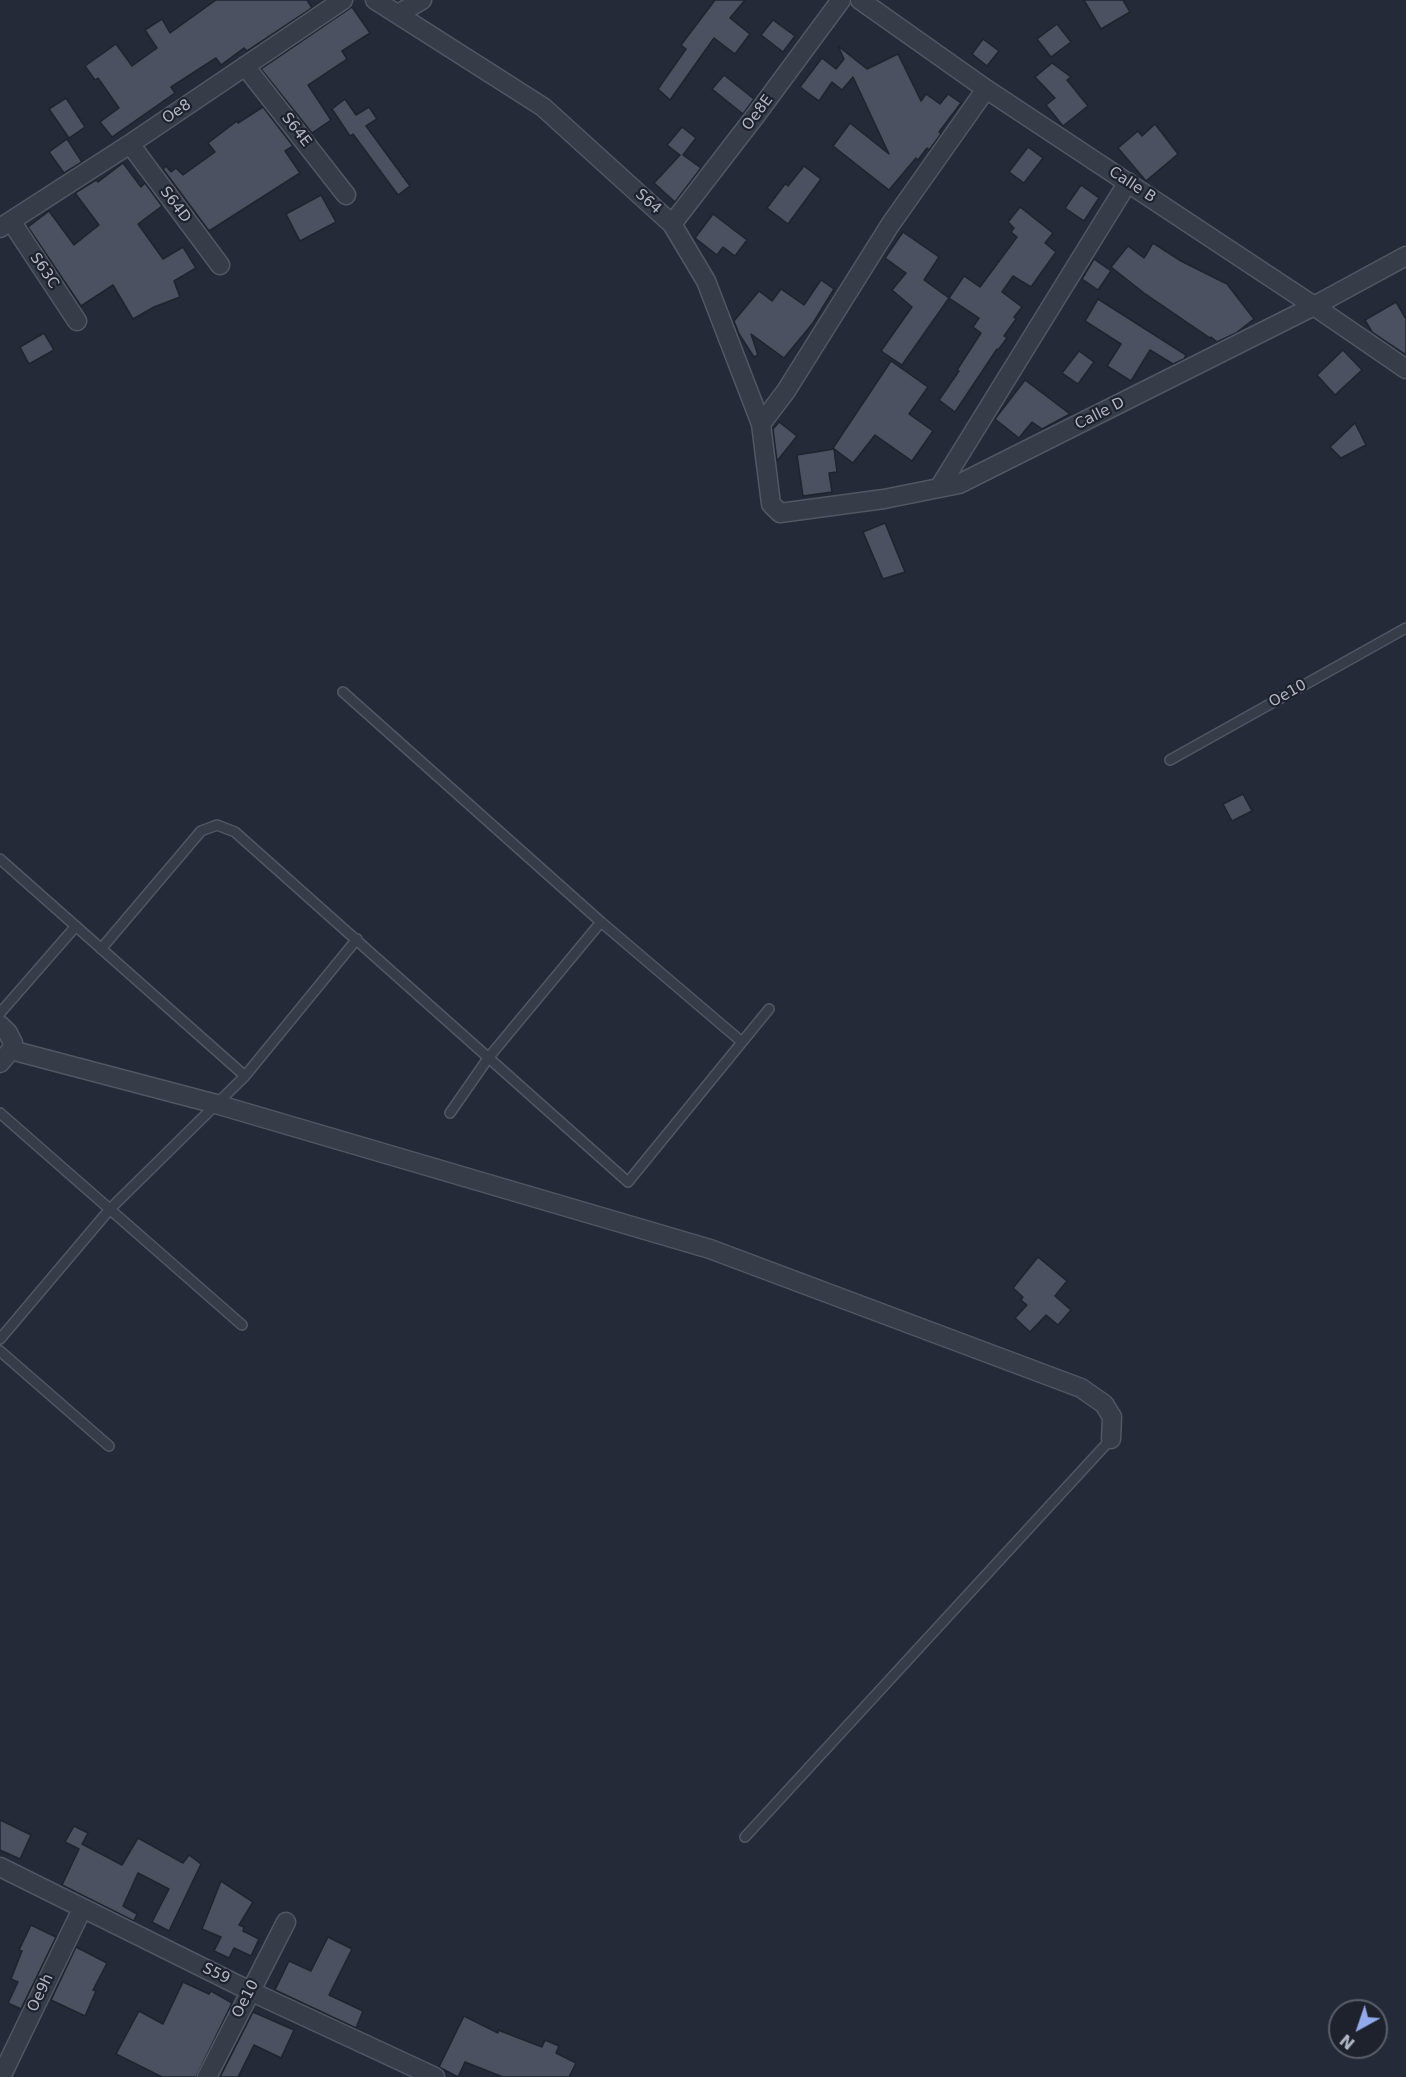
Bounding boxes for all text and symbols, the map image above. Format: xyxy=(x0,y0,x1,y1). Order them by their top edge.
street label: Oe8E xyxy=(739,92,777,134)
street label: Oe8 xyxy=(159,96,195,128)
street label: S64E xyxy=(277,109,315,151)
street label: Calle B xyxy=(1105,163,1159,207)
street label: S64D xyxy=(156,184,194,226)
street label: S64 xyxy=(631,186,665,218)
street label: S63C xyxy=(26,250,62,292)
street label: Calle D xyxy=(1072,394,1128,434)
street label: Oe10 xyxy=(1266,676,1310,712)
street label: S59 xyxy=(199,1960,233,1988)
street label: Oe9h xyxy=(24,1971,58,2015)
street label: Oe10 xyxy=(229,1977,263,2021)
north arrow xyxy=(1328,1999,1388,2059)
text: N xyxy=(1336,2030,1359,2053)

